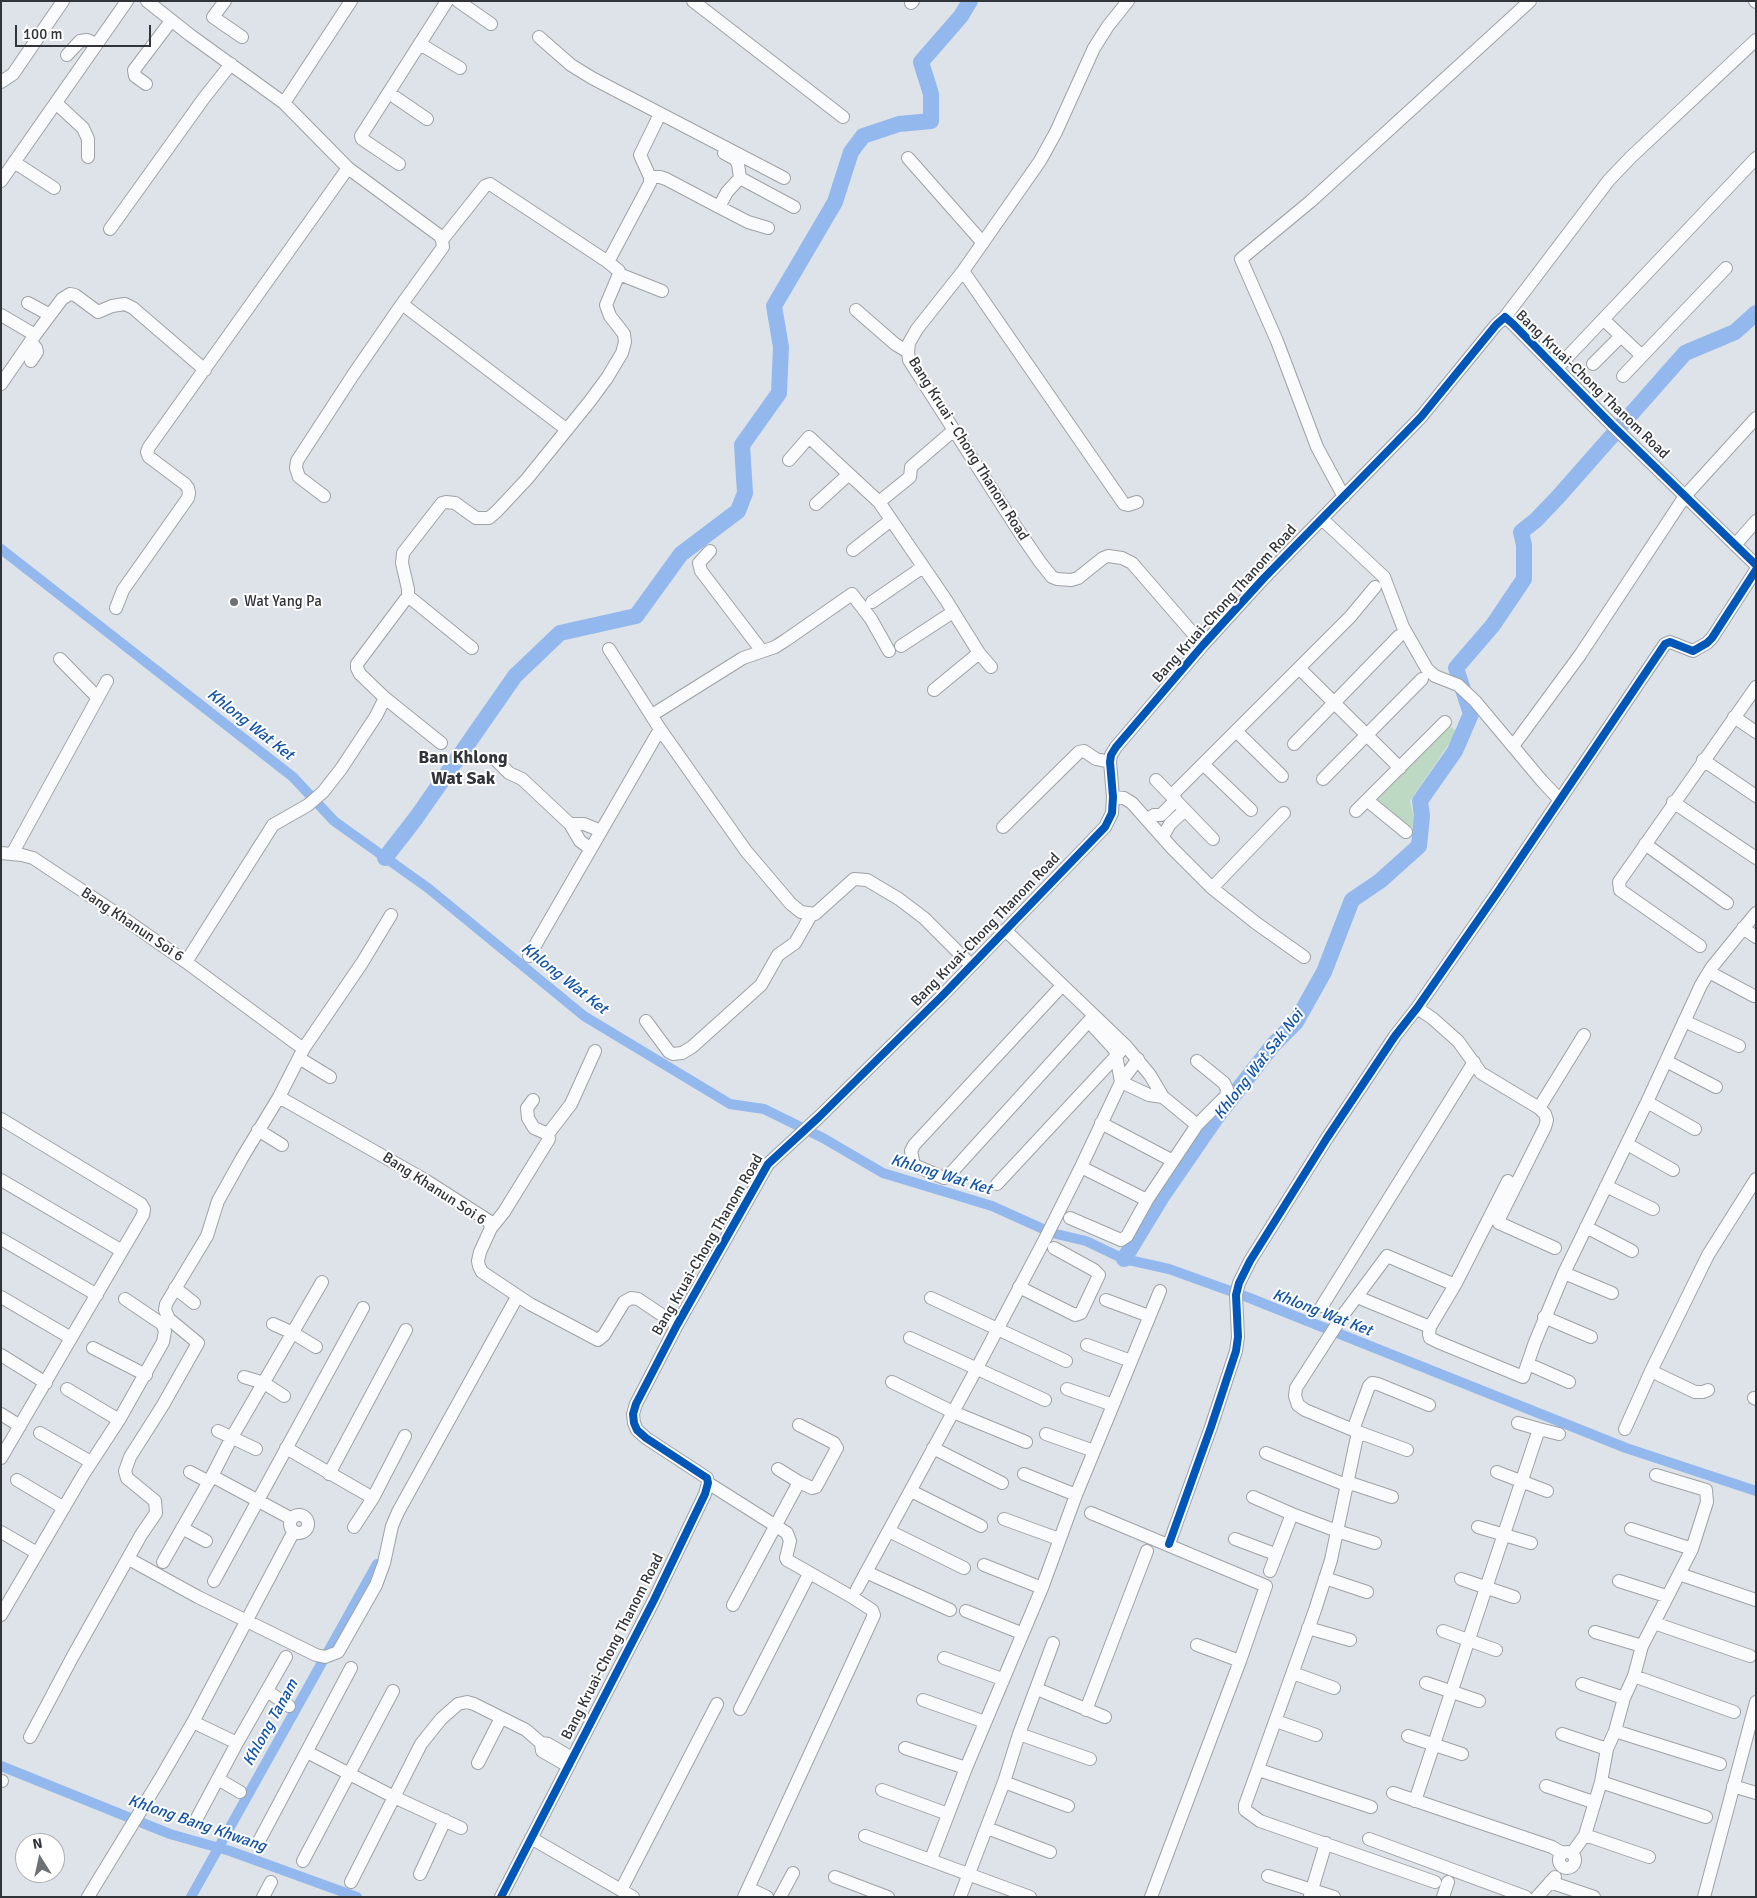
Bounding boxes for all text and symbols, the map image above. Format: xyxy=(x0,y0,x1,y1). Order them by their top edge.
scale bar xyxy=(18,15,154,47)
text: 100 m xyxy=(23,25,63,43)
street label: Bang Kruai-Chong Thanom Road xyxy=(1511,307,1673,463)
street label: Bang Kruai - Chong Thanom Road xyxy=(904,354,1032,544)
street label: Bang Kruai-Chong Thanom Road xyxy=(1149,521,1301,687)
place label: Wat Yang Pa xyxy=(244,593,322,611)
marker: Wat Yang Pa xyxy=(228,596,240,608)
water label: Khlong Wat Ket xyxy=(203,685,297,765)
district label: Ban Khlong Wat Sak xyxy=(418,747,508,790)
street label: Bang Kruai-Chong Thanom Road xyxy=(908,849,1064,1011)
street label: Bang Khanun Soi 6 xyxy=(77,884,187,966)
water label: Khlong Wat Ket xyxy=(517,939,611,1019)
water label: Khlong Wat Sak Noi xyxy=(1210,1006,1308,1124)
street label: Bang Khanun Soi 6 xyxy=(379,1149,489,1229)
street label: Bang Kruai-Chong Thanom Road xyxy=(649,1151,767,1339)
water label: Khlong Wat Ket xyxy=(888,1151,994,1199)
water label: Khlong Wat Ket xyxy=(1270,1285,1374,1341)
street label: Bang Kruai-Chong Thanom Road xyxy=(558,1551,668,1743)
water label: Khlong Tanam xyxy=(239,1676,303,1770)
water label: Khlong Bang Khwang xyxy=(125,1791,269,1857)
north arrow xyxy=(15,1833,65,1883)
text: N xyxy=(31,1835,44,1853)

